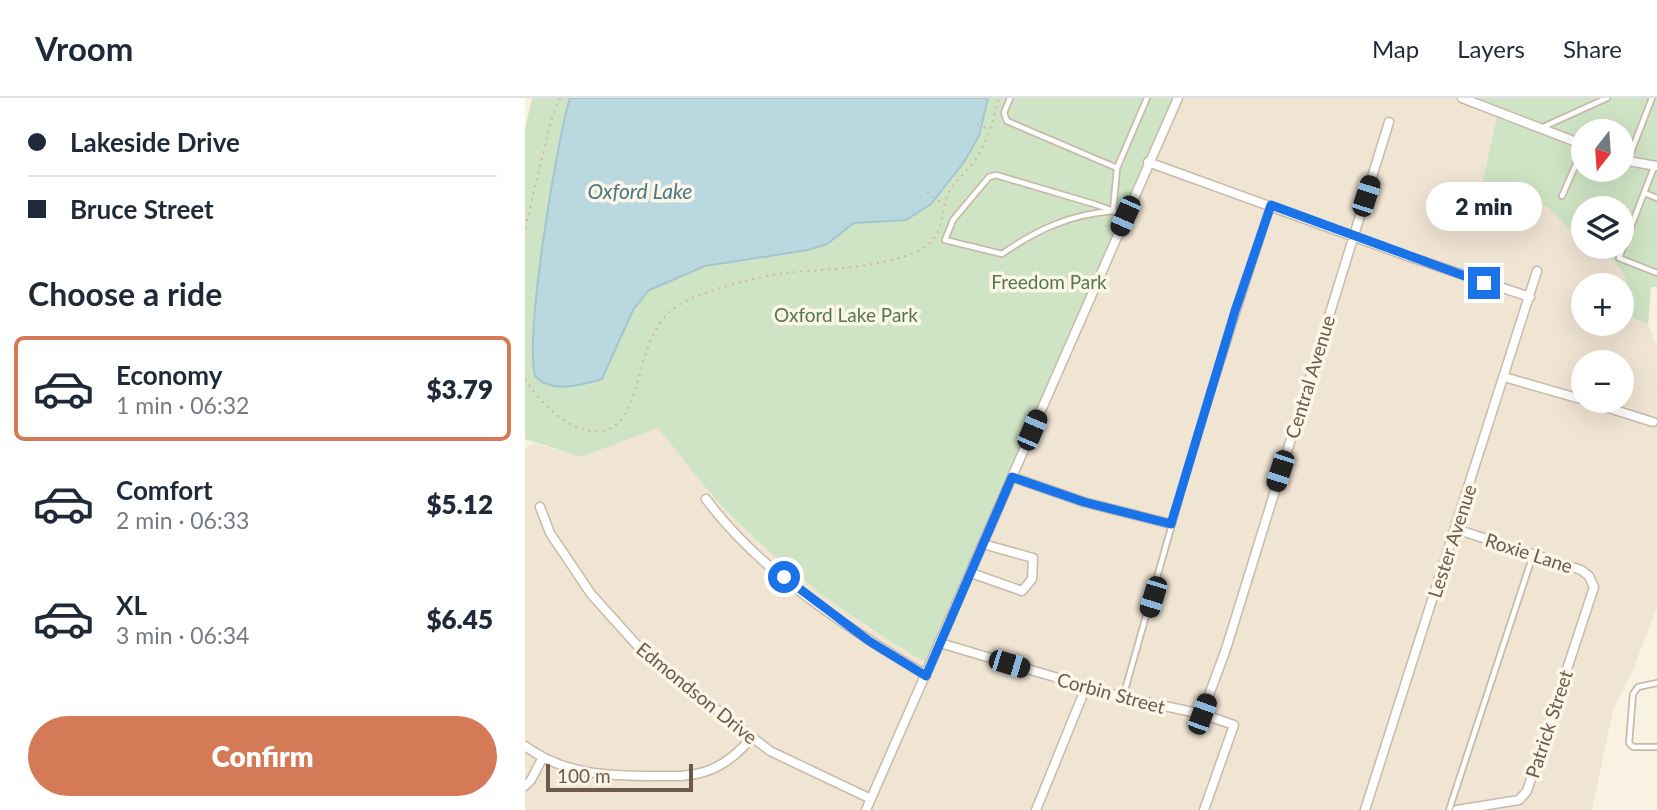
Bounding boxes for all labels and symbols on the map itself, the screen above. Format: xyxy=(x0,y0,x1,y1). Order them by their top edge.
north arrow xyxy=(1571,119,1635,182)
car xyxy=(1350,173,1383,219)
water label: Oxford Lake xyxy=(588,178,692,203)
callout: 2 min xyxy=(1426,181,1542,230)
car xyxy=(1107,193,1144,239)
route end xyxy=(1468,267,1500,299)
park label: Freedom Park xyxy=(991,270,1107,293)
park label: Oxford Lake Park xyxy=(774,303,918,326)
street label: Central Avenue xyxy=(1280,312,1339,441)
car xyxy=(1015,407,1050,453)
car xyxy=(1264,448,1297,494)
street label: Lester Avenue xyxy=(1422,481,1481,600)
street label: Roxie Lane xyxy=(1483,528,1576,577)
route start xyxy=(768,561,800,593)
car xyxy=(1137,574,1170,620)
street label: Edmondson Drive xyxy=(632,637,762,748)
car xyxy=(986,648,1033,680)
street label: Corbin Street xyxy=(1055,667,1168,718)
street label: Patrick Street xyxy=(1520,667,1577,781)
car xyxy=(1185,691,1220,737)
scale bar xyxy=(546,761,693,793)

